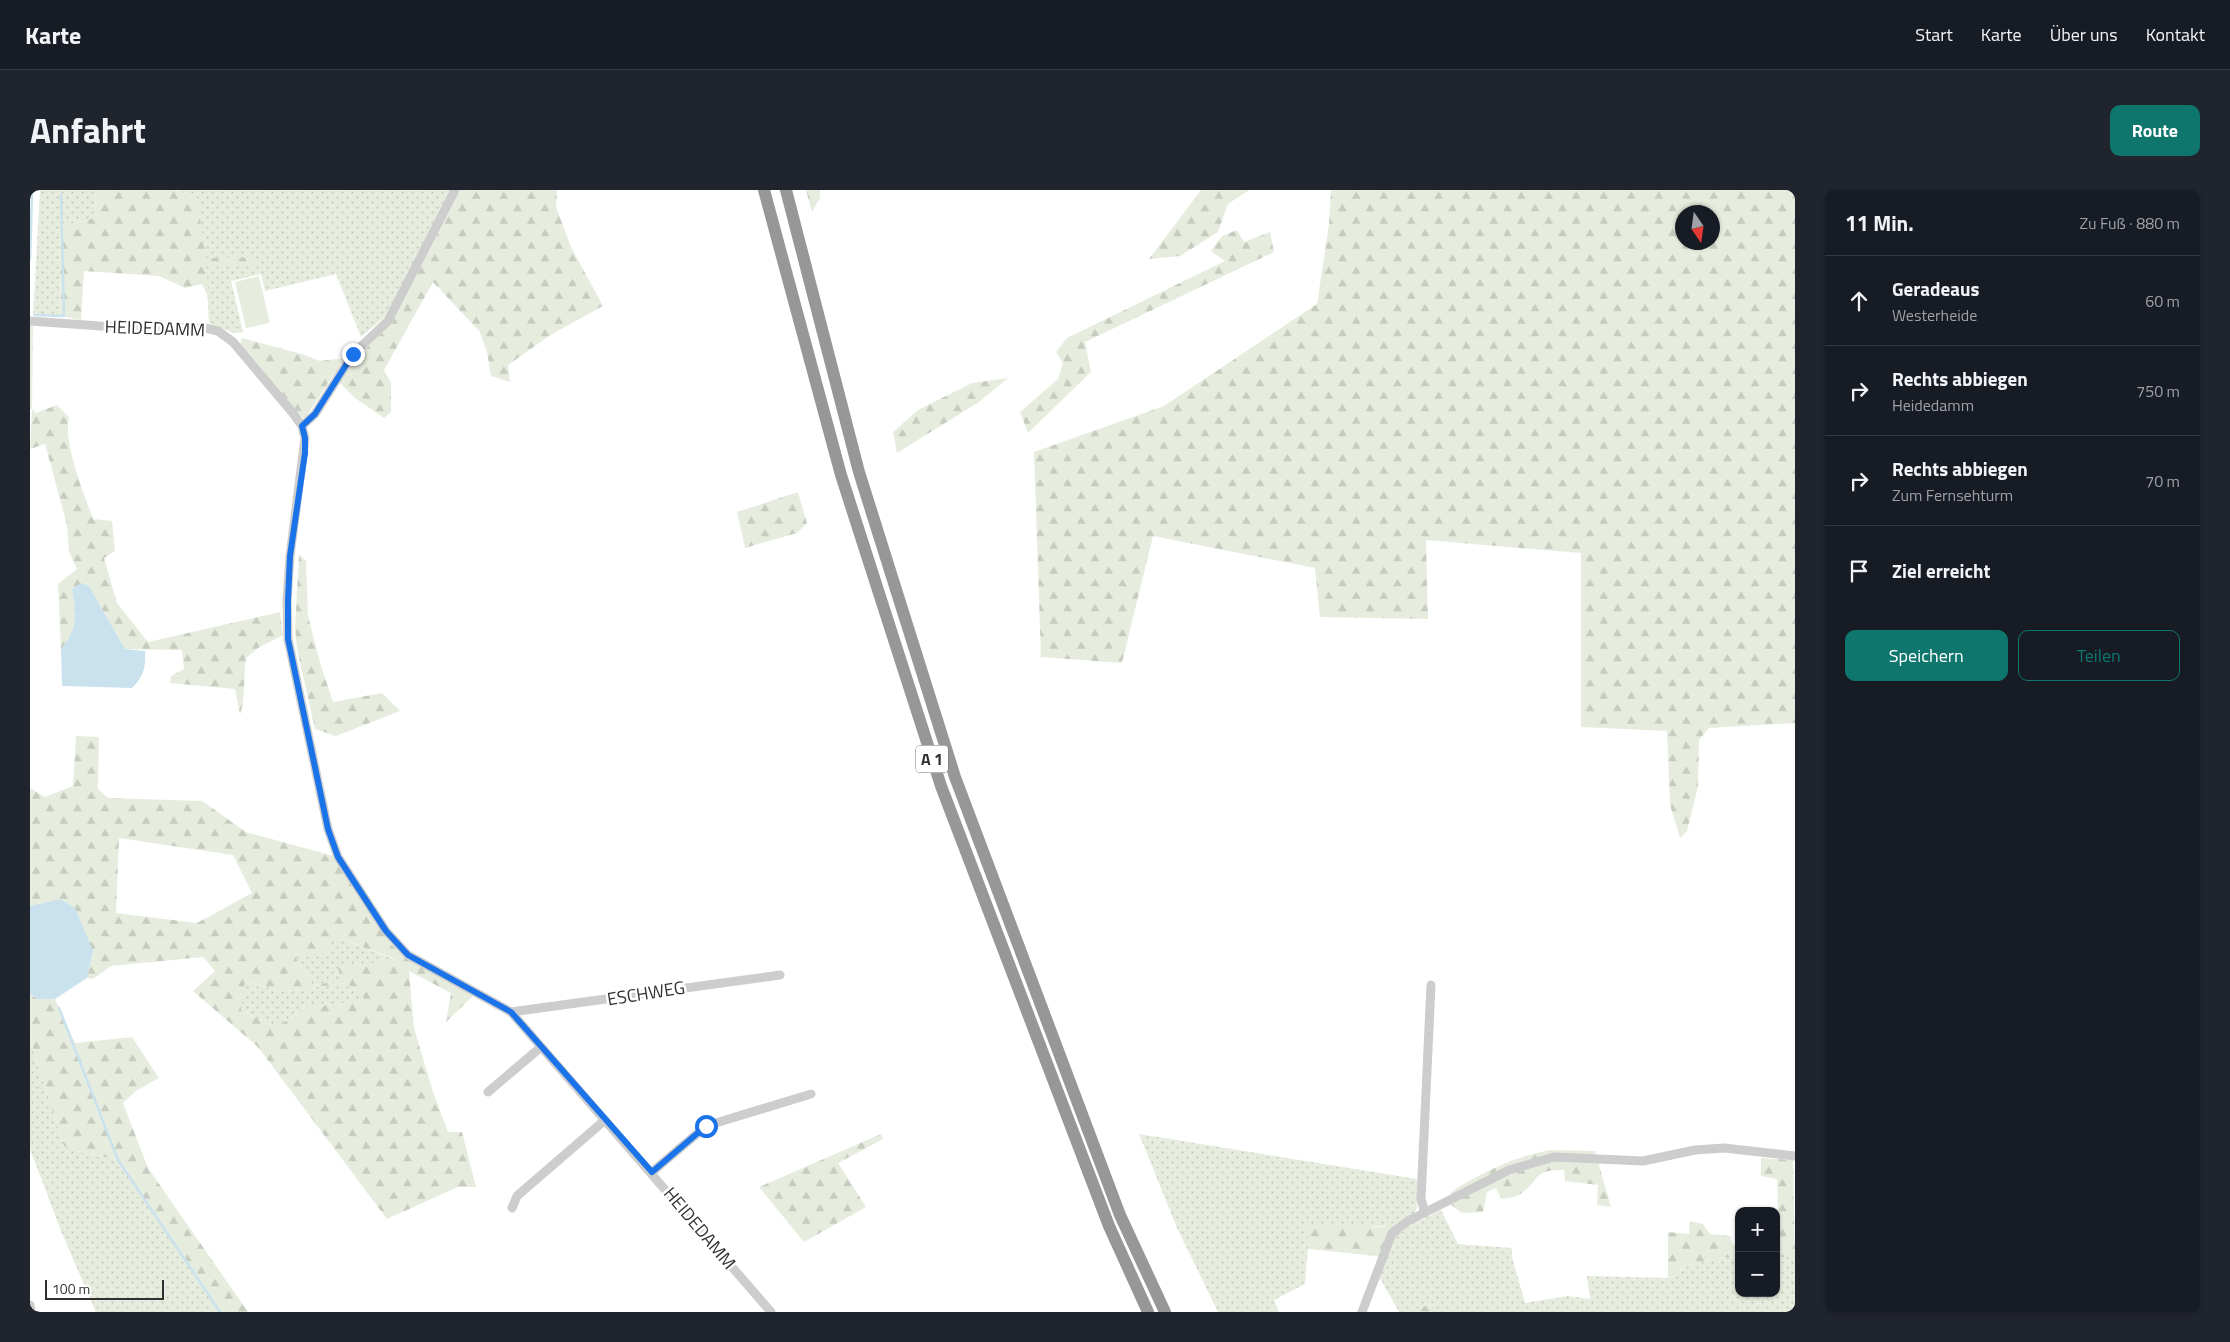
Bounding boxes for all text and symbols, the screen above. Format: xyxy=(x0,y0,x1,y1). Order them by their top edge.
text: Karte xyxy=(25,17,81,53)
text: Start xyxy=(1915,21,1953,48)
text: Karte xyxy=(1981,21,2022,48)
text: Über uns xyxy=(2050,21,2118,48)
text: Kontakt xyxy=(2146,21,2205,48)
text: Anfahrt xyxy=(30,103,146,157)
button: Route xyxy=(2110,105,2200,156)
north arrow xyxy=(1675,205,1720,250)
text: 11 Min. xyxy=(1845,207,1914,239)
text: Zu Fuß · 880 m xyxy=(2079,211,2180,235)
text: Geradeaus xyxy=(1892,274,1979,303)
icon: ahead xyxy=(1845,287,1873,315)
text: 60 m xyxy=(2145,289,2180,313)
text: Westerheide xyxy=(1892,303,1977,327)
street label: HEIDEDAMM xyxy=(104,313,206,343)
route end xyxy=(342,343,365,366)
text: Rechts abbiegen xyxy=(1892,364,2028,393)
icon: right xyxy=(1845,377,1873,405)
text: 750 m xyxy=(2136,379,2180,403)
text: Heidedamm xyxy=(1892,393,1974,417)
text: Rechts abbiegen xyxy=(1892,454,2028,483)
icon: right xyxy=(1845,467,1873,495)
text: 70 m xyxy=(2145,469,2180,493)
text: Zum Fernsehturm xyxy=(1892,483,2013,507)
text: Ziel erreicht xyxy=(1892,556,1990,585)
icon: arrive xyxy=(1845,557,1873,585)
button: Speichern xyxy=(1845,630,2008,681)
button: Teilen xyxy=(2018,630,2180,681)
road number: A 1 xyxy=(916,746,948,772)
street label: ESCHWEG xyxy=(605,974,687,1012)
route start xyxy=(695,1115,718,1138)
street label: HEIDEDAMM xyxy=(657,1181,743,1275)
map controls xyxy=(1735,1207,1780,1297)
button: + xyxy=(1735,1207,1780,1252)
button: − xyxy=(1735,1252,1780,1297)
scale bar xyxy=(45,1277,164,1300)
text: 100 m xyxy=(52,1278,90,1299)

